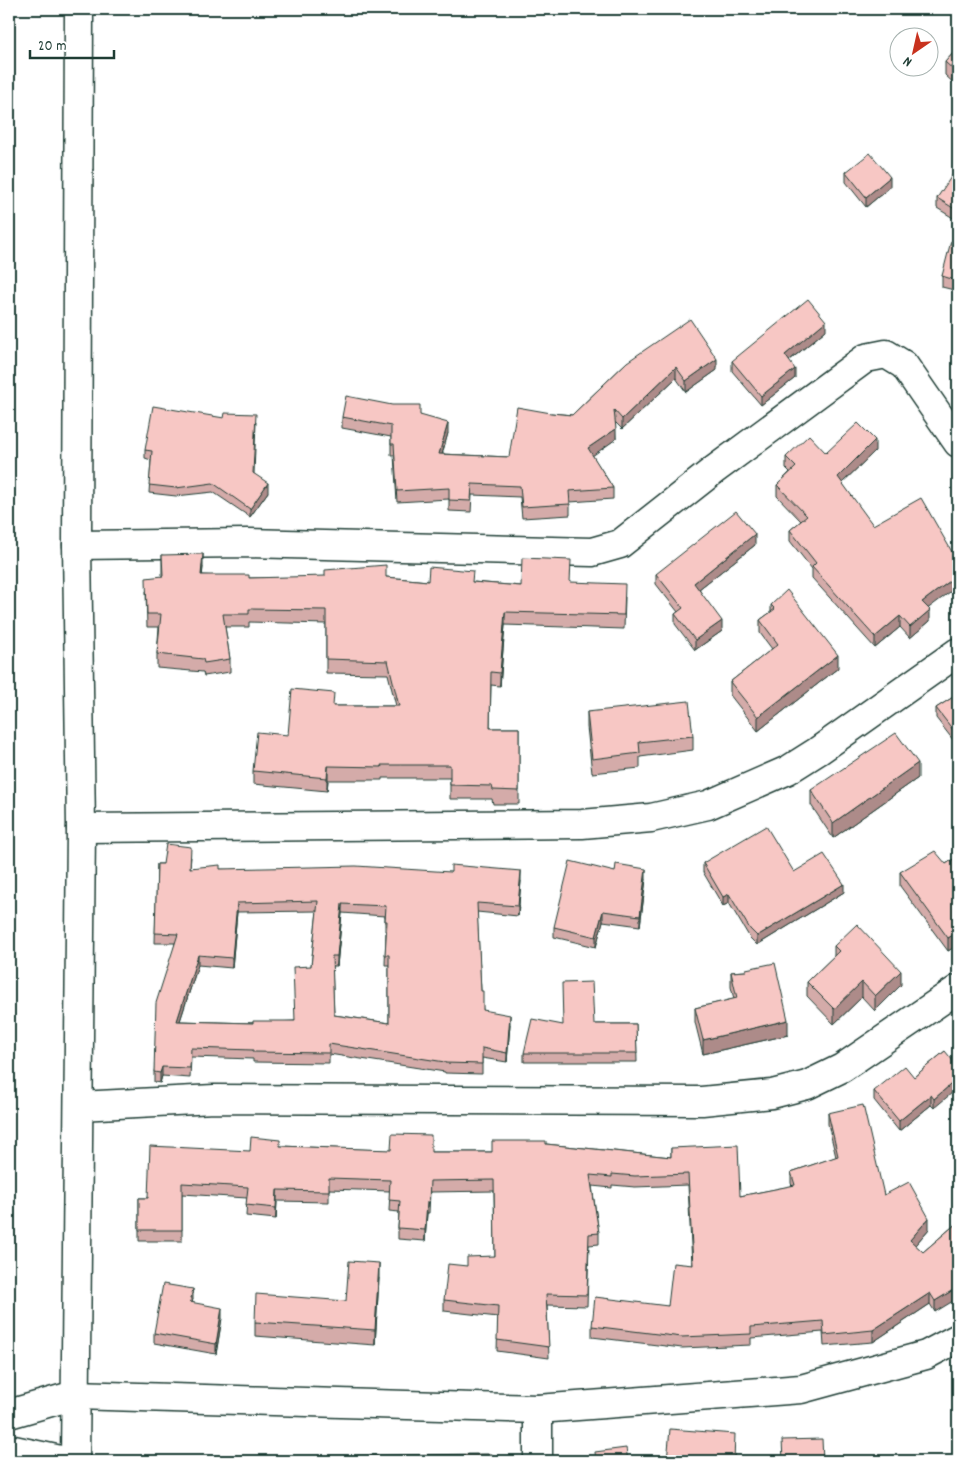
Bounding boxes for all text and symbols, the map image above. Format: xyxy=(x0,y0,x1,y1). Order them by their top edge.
scale bar xyxy=(30,28,114,60)
north arrow xyxy=(890,28,940,78)
text: 20 m xyxy=(38,36,66,58)
text: N xyxy=(899,51,916,71)

